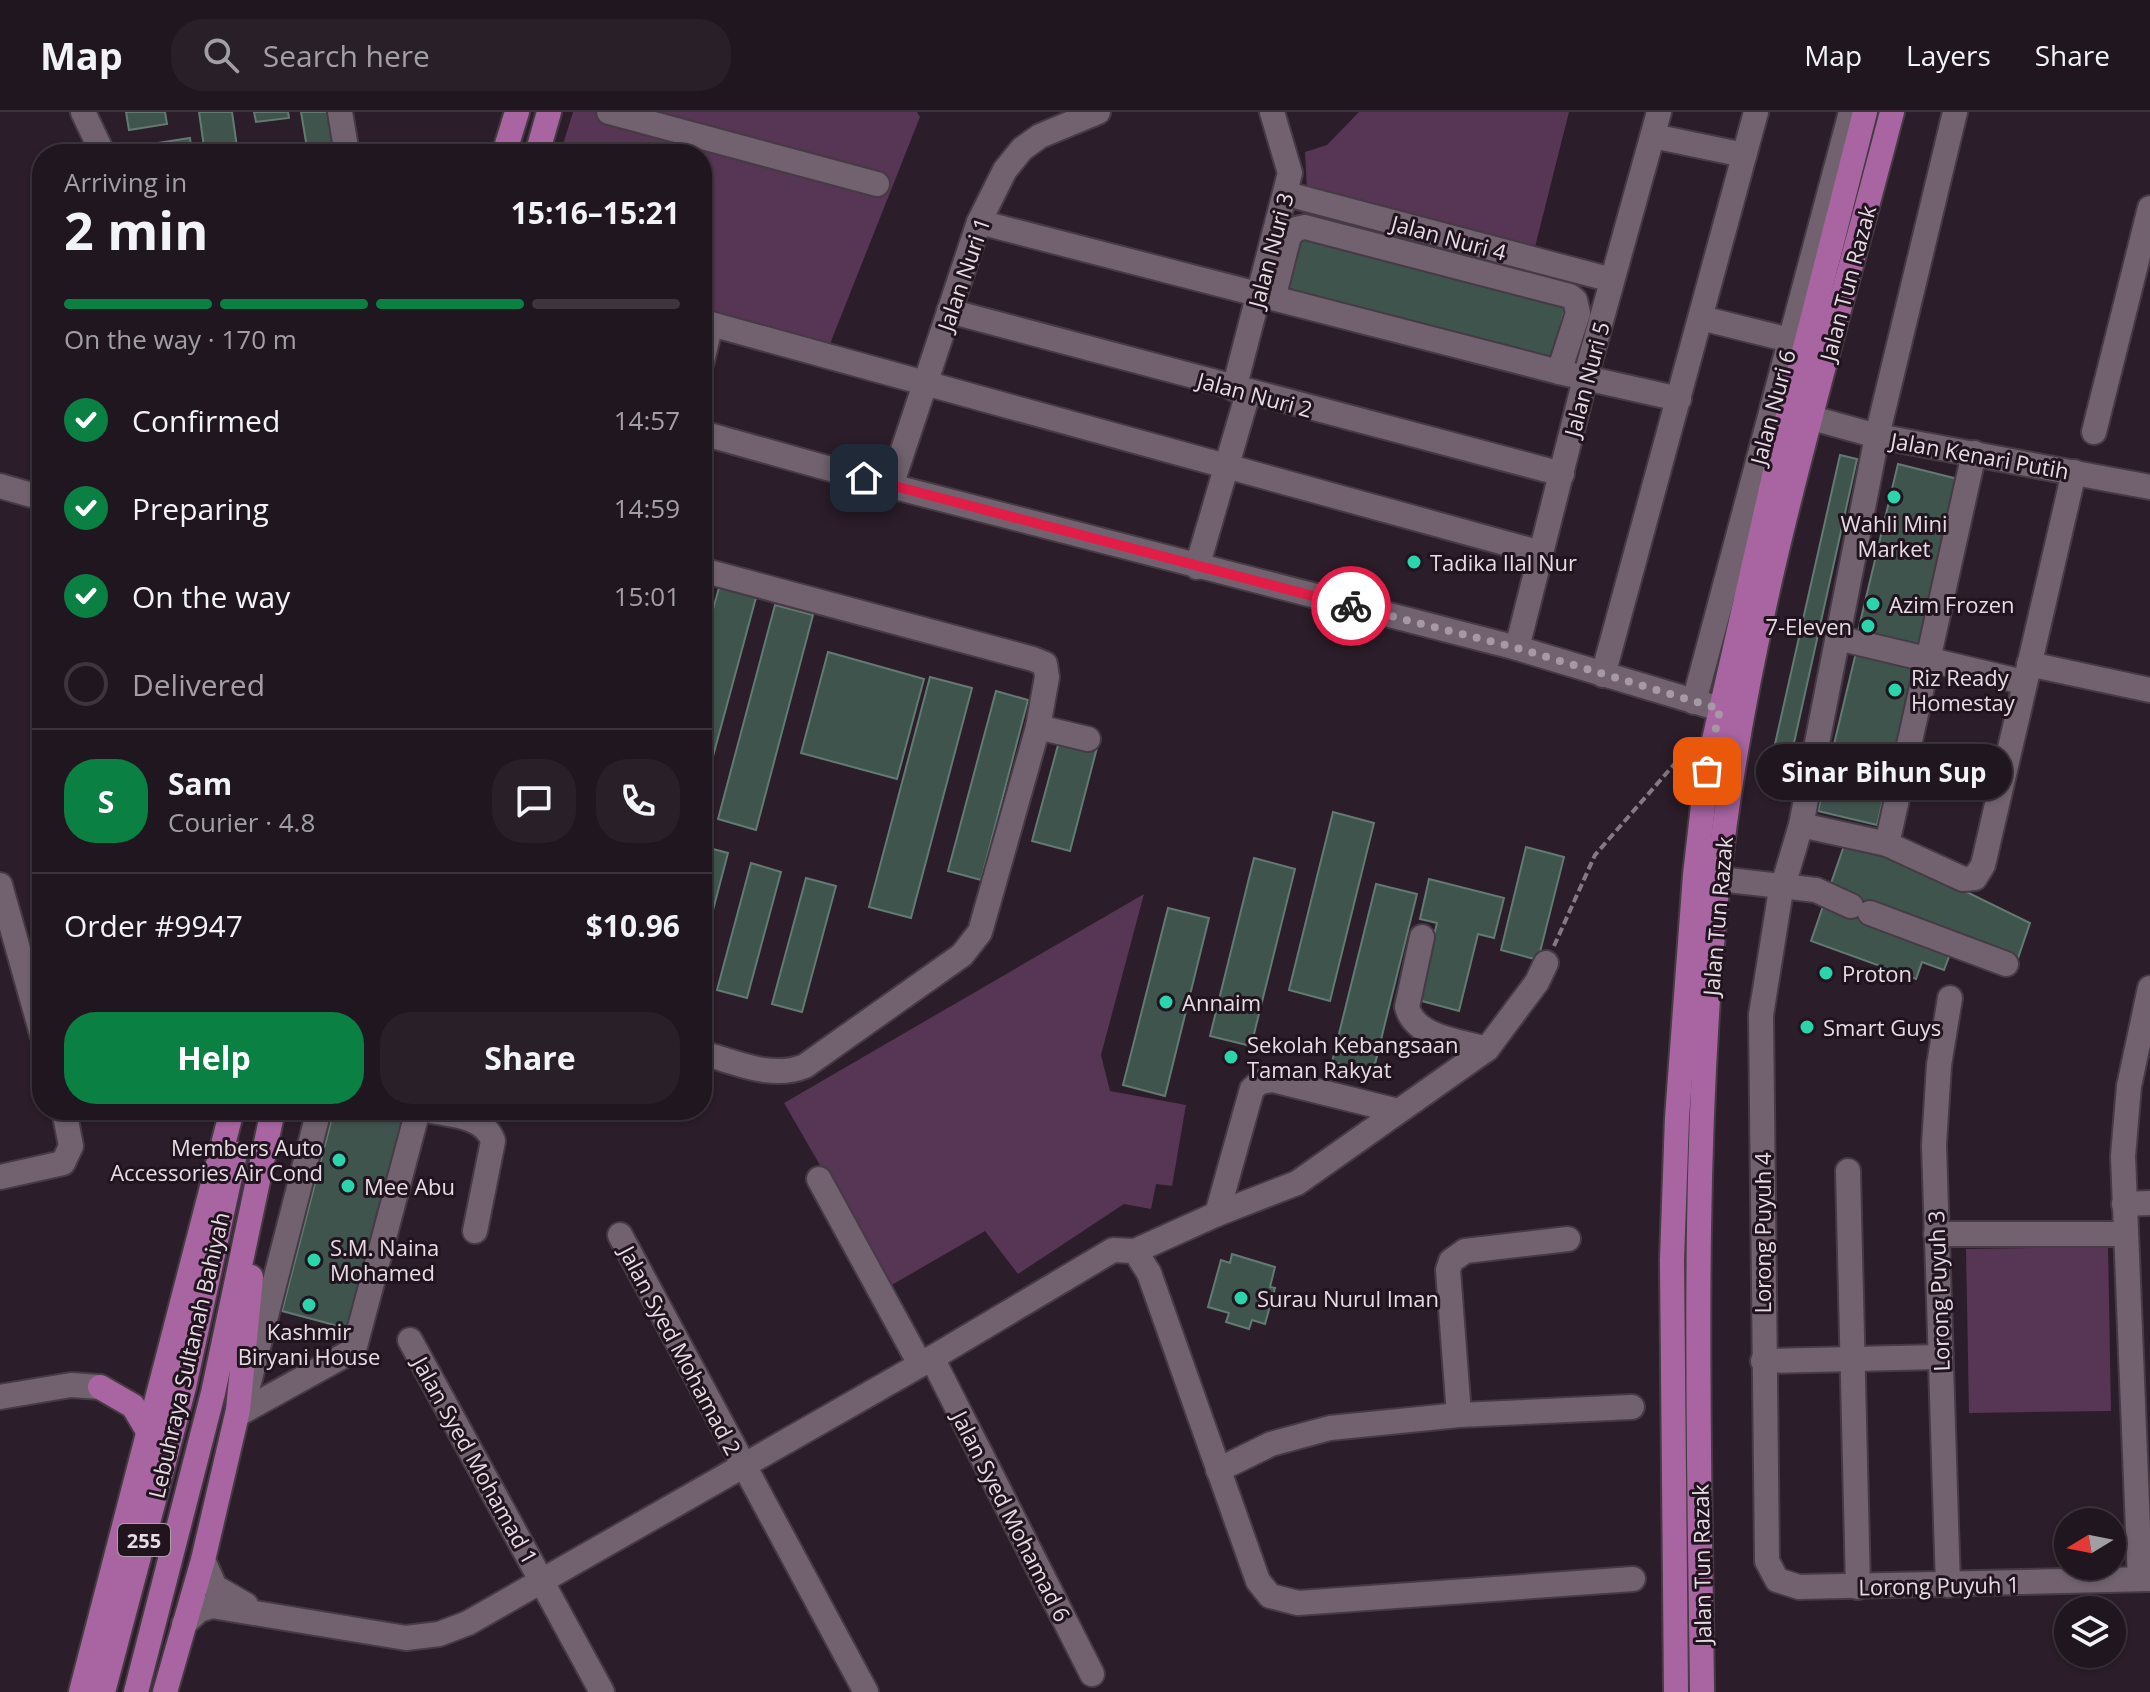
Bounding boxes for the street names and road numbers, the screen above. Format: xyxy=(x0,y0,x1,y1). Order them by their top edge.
street label: Jalan Nuri 3 xyxy=(1240,189,1300,313)
street label: Jalan Tun Razak xyxy=(1811,202,1882,366)
street label: Jalan Nuri 4 xyxy=(1386,207,1510,267)
street label: Jalan Nuri 1 xyxy=(929,213,996,337)
street label: Jalan Nuri 5 xyxy=(1556,318,1616,442)
street label: Jalan Nuri 6 xyxy=(1742,346,1802,470)
street label: Jalan Nuri 2 xyxy=(1192,364,1316,424)
street label: Jalan Kenari Putih xyxy=(1887,424,2072,485)
street label: Jalan Tun Razak xyxy=(1695,835,1739,999)
street label: Lorong Puyuh 4 xyxy=(1747,1152,1777,1314)
street label: Lebuhraya Sultanah Bahiyah xyxy=(140,1209,236,1501)
street label: Lorong Puyuh 3 xyxy=(1920,1210,1956,1372)
street label: Jalan Syed Mohamad 2 xyxy=(612,1238,749,1460)
street label: Jalan Syed Mohamad 1 xyxy=(405,1349,546,1569)
street label: Jalan Syed Mohamad 6 xyxy=(945,1404,1078,1627)
street label: Jalan Tun Razak xyxy=(1685,1483,1717,1646)
road number: 255 xyxy=(118,1524,170,1556)
street label: Lorong Puyuh 1 xyxy=(1858,1569,2020,1601)

